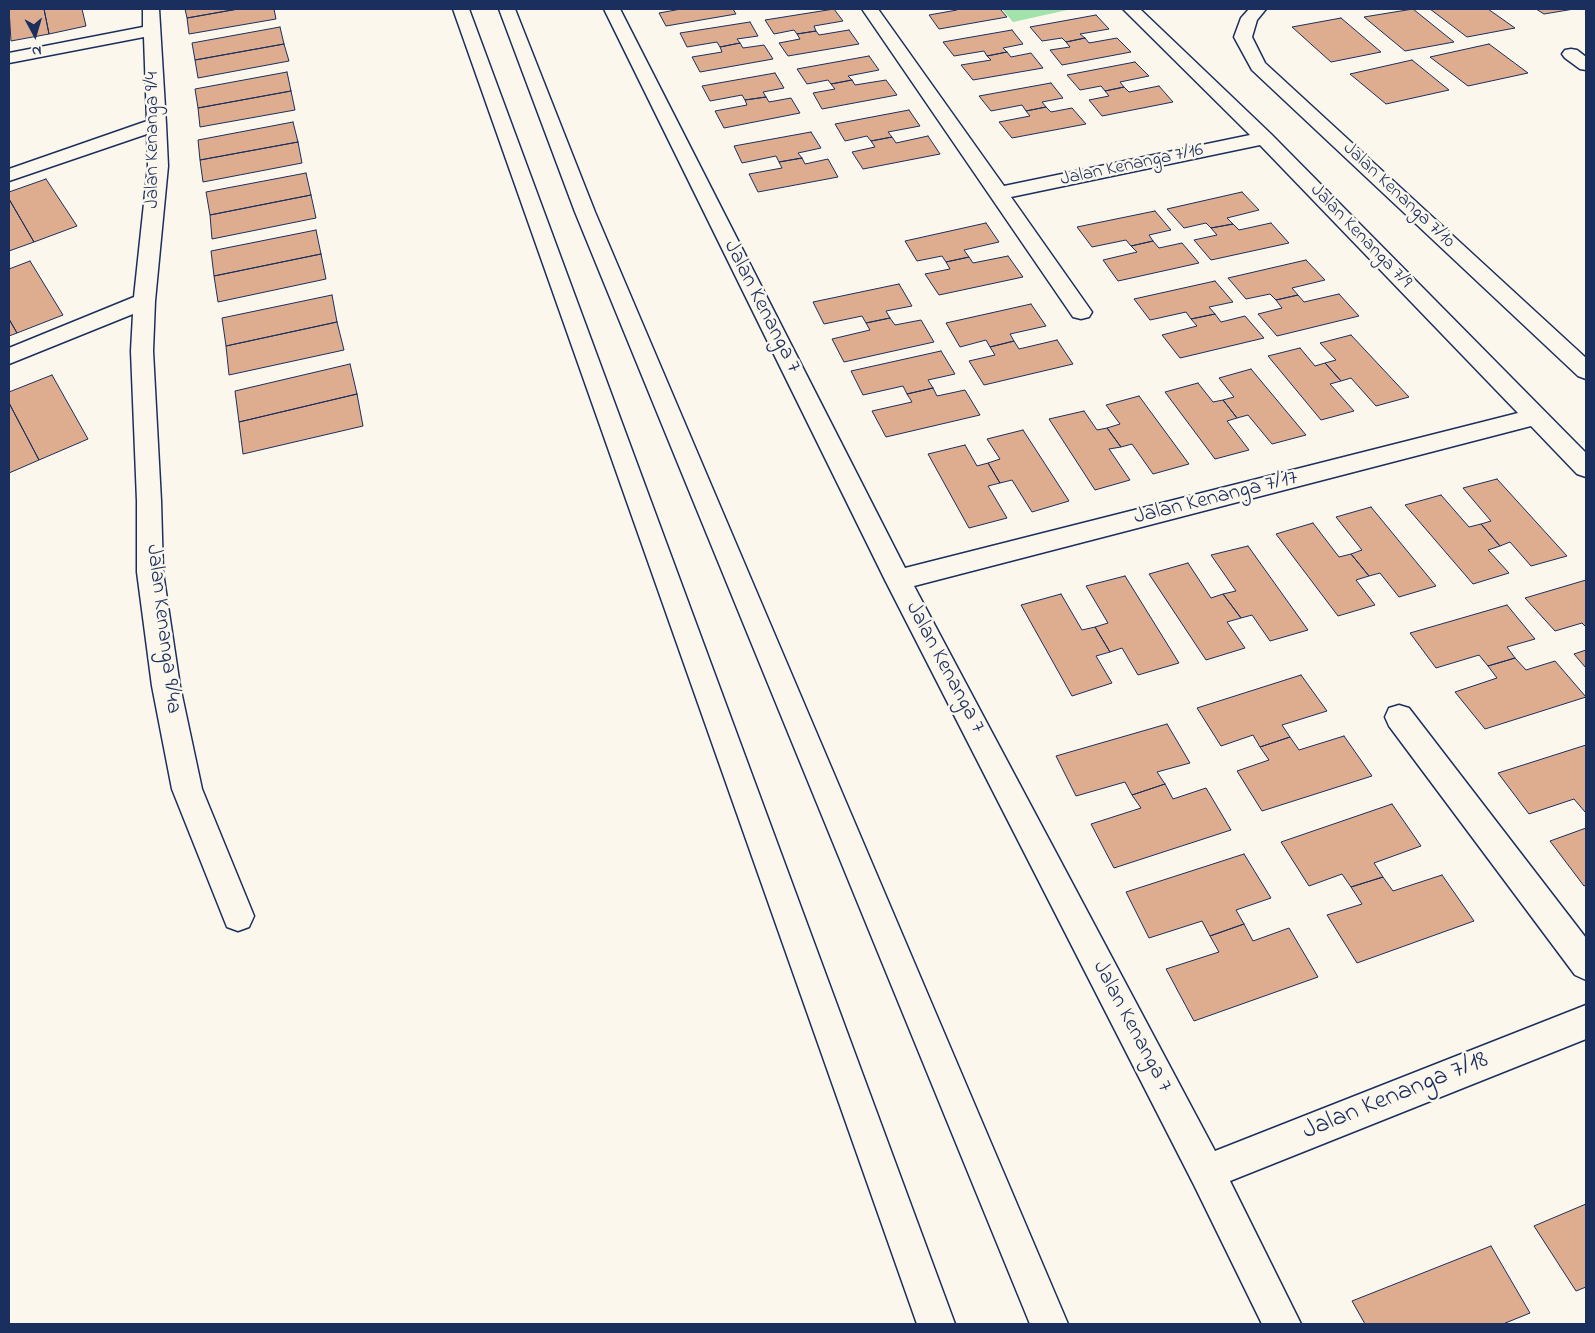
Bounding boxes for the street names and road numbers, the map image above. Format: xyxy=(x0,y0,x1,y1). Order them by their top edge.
street label: Jalan Kenanga 9/4 xyxy=(143,72,165,208)
street label: Jalan Kenanga 7/10 xyxy=(1337,138,1459,254)
street label: Jalan Kenanga 7/16 xyxy=(1058,140,1206,192)
street label: Jalan Kenanga 7/9 xyxy=(1304,180,1416,294)
street label: Jalan Kenanga 7 xyxy=(716,236,806,378)
street label: Jalan Kenanga 7/17 xyxy=(1131,466,1301,532)
street label: Jalan Kenanga 9/4a xyxy=(139,543,185,715)
street label: Jalan Kenanga 7 xyxy=(898,598,990,738)
street label: Jalan Kenanga 7 xyxy=(1085,957,1177,1097)
street label: Jalan Kenanga 7/18 xyxy=(1299,1046,1493,1148)

